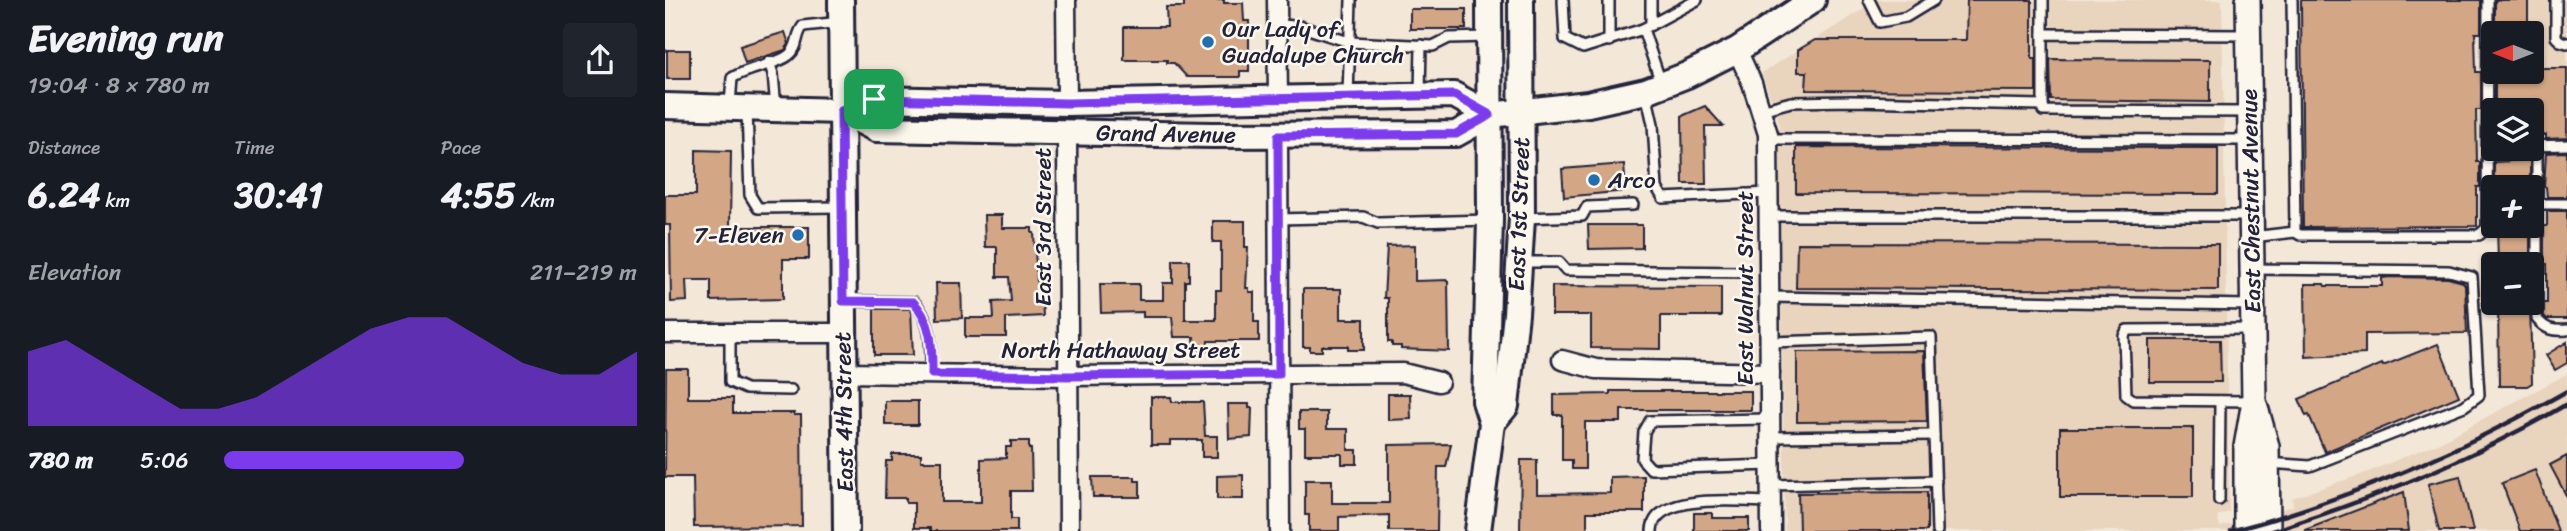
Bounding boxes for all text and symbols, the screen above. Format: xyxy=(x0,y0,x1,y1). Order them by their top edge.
text: Evening run xyxy=(28,5,224,72)
place label: Our Lady of Guadalupe Church xyxy=(1222,9,1404,76)
north arrow xyxy=(2481,21,2545,84)
map controls xyxy=(2481,21,2544,315)
button: share xyxy=(563,23,637,97)
marker: Our Lady of Guadalupe Church xyxy=(1200,34,1216,50)
text: 19:04 · 8 × 780 m xyxy=(28,65,210,106)
pin xyxy=(844,69,904,129)
icon: arrive xyxy=(855,80,893,118)
street label: East Chestnut Avenue xyxy=(2229,89,2273,313)
button: layers xyxy=(2481,98,2544,161)
street label: Grand Avenue xyxy=(1096,112,1236,156)
text: Distance xyxy=(28,131,100,164)
text: Time xyxy=(234,131,275,164)
text: Pace xyxy=(441,131,481,164)
street label: East 1st Street xyxy=(1496,136,1542,292)
street label: East 3rd Street xyxy=(1023,148,1064,306)
place label: Arco xyxy=(1607,160,1656,201)
text: 6.24 xyxy=(28,164,101,226)
text: 30:41 xyxy=(234,164,323,226)
text: 4:55 xyxy=(441,164,516,226)
marker: Arco xyxy=(1586,172,1602,188)
button: + xyxy=(2481,175,2544,238)
text: km xyxy=(101,184,130,217)
text: /km xyxy=(516,184,555,217)
street label: East Walnut Street xyxy=(1725,191,1766,385)
place label: 7-Eleven xyxy=(694,215,785,256)
marker: 7-Eleven xyxy=(790,227,806,243)
text: Elevation xyxy=(28,252,121,293)
text: 211–219 m xyxy=(530,252,637,293)
button: − xyxy=(2481,252,2544,315)
street label: North Hathaway Street xyxy=(1002,330,1240,371)
street label: East 4th Street xyxy=(822,332,866,492)
text: 780 m xyxy=(28,440,93,481)
text: 5:06 xyxy=(140,440,189,481)

